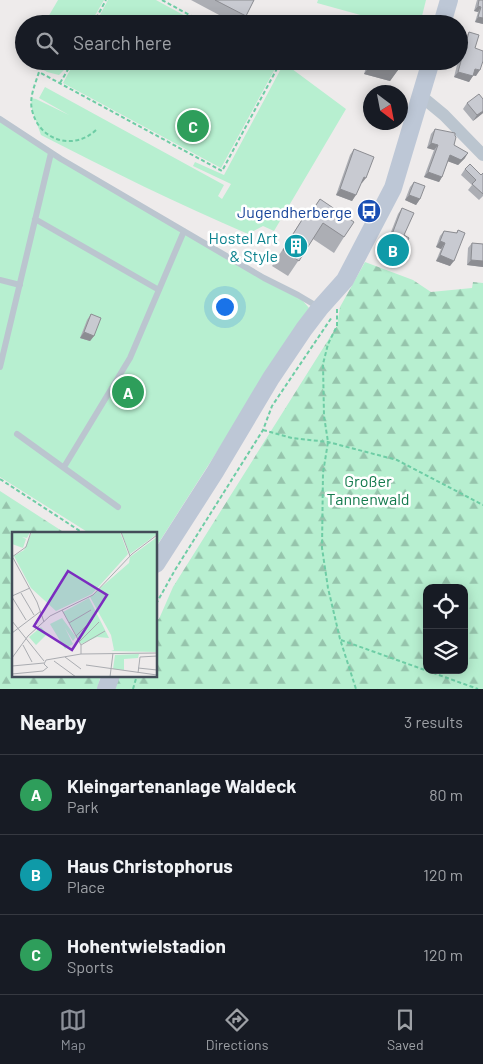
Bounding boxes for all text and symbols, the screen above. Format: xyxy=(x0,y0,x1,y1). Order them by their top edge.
search box xyxy=(15,15,468,70)
icon: search xyxy=(33,29,61,57)
text: Search here xyxy=(73,31,172,54)
north arrow xyxy=(363,85,408,130)
pin: C xyxy=(177,107,209,145)
bus stop icon: Jugendherberge xyxy=(356,198,382,224)
place label: Jugendherberge xyxy=(237,202,352,221)
place label: Hostel Art & Style xyxy=(209,228,278,265)
pin: B xyxy=(377,231,409,269)
building icon: Hostel Art & Style xyxy=(283,233,309,259)
your location xyxy=(212,294,238,320)
pin: A xyxy=(112,373,144,411)
park label: Großer Tannenwald xyxy=(326,471,410,508)
inset map xyxy=(12,532,158,676)
map controls xyxy=(423,584,468,674)
button: locate xyxy=(423,584,468,629)
button: layers xyxy=(423,629,468,674)
text: Nearby xyxy=(20,709,86,734)
text: 3 results xyxy=(404,712,463,731)
text: Kleingartenanlage Waldeck xyxy=(67,774,296,797)
text: A xyxy=(31,785,41,804)
text: 80 m xyxy=(429,785,463,804)
text: Park xyxy=(67,797,98,816)
text: Haus Christophorus xyxy=(67,854,233,877)
text: B xyxy=(31,865,41,884)
text: 120 m xyxy=(423,865,463,884)
text: Place xyxy=(67,877,105,896)
text: Hohentwielstadion xyxy=(67,934,226,957)
text: C xyxy=(31,945,41,964)
text: 120 m xyxy=(423,945,463,964)
text: Sports xyxy=(67,957,113,976)
tab: Map xyxy=(59,1006,87,1053)
tab: Directions xyxy=(206,1006,268,1053)
tab: Saved xyxy=(387,1006,424,1053)

